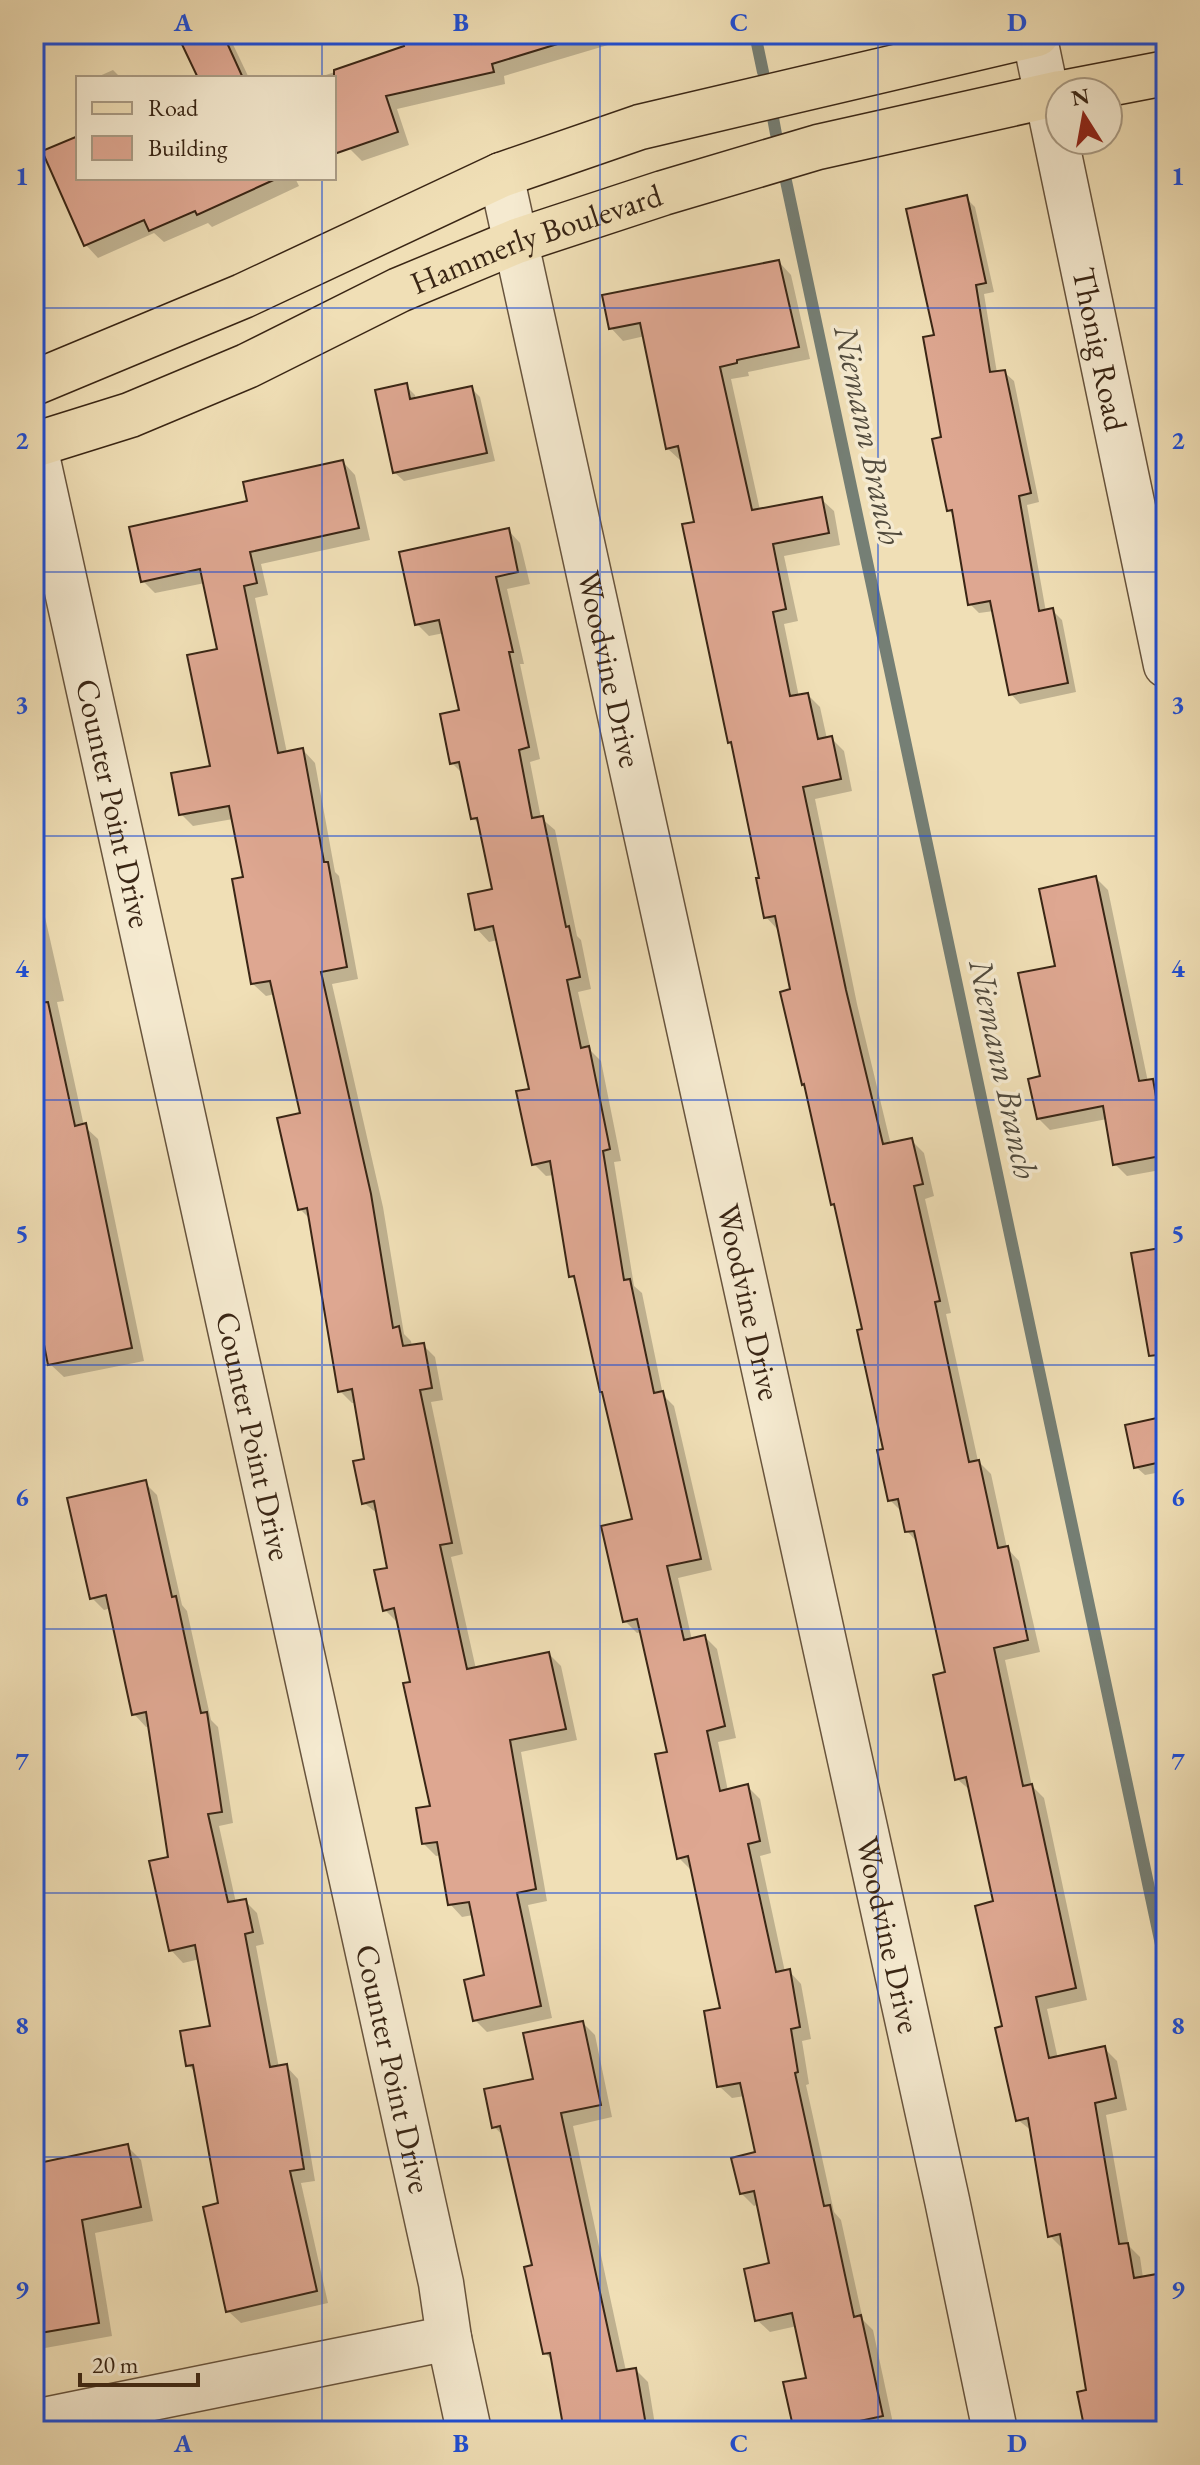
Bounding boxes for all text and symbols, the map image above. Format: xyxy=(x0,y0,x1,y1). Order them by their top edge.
text: A xyxy=(173,5,193,39)
text: B xyxy=(453,5,469,39)
text: C xyxy=(730,5,748,39)
text: D xyxy=(1007,5,1027,39)
legend xyxy=(76,76,336,180)
north arrow xyxy=(1044,76,1124,156)
text: N xyxy=(1069,81,1092,113)
text: Road xyxy=(148,92,199,123)
text: Building xyxy=(148,132,228,163)
text: 1 xyxy=(15,159,29,193)
text: 1 xyxy=(1171,159,1185,193)
street label: Hammerly Boulevard xyxy=(404,174,668,304)
street label: Thonig Road xyxy=(1062,264,1138,435)
water label: Niemann Branch xyxy=(824,320,914,549)
text: 2 xyxy=(15,423,29,457)
text: 2 xyxy=(1171,423,1185,457)
street label: Woodvine Drive xyxy=(568,567,652,771)
street label: Counter Point Drive xyxy=(66,675,162,932)
text: 3 xyxy=(15,687,29,721)
text: 3 xyxy=(1171,687,1185,721)
text: 4 xyxy=(15,951,29,985)
text: 4 xyxy=(1171,951,1185,985)
water label: Niemann Branch xyxy=(959,954,1049,1183)
street label: Woodvine Drive xyxy=(707,1200,791,1404)
text: 5 xyxy=(15,1216,29,1250)
text: 5 xyxy=(1171,1216,1185,1250)
street label: Counter Point Drive xyxy=(206,1308,302,1564)
text: 6 xyxy=(15,1480,29,1514)
text: 6 xyxy=(1171,1480,1185,1514)
text: 7 xyxy=(15,1744,29,1778)
text: 7 xyxy=(1171,1744,1185,1778)
street label: Woodvine Drive xyxy=(847,1833,931,2037)
street label: Counter Point Drive xyxy=(346,1940,441,2197)
text: 8 xyxy=(15,2008,29,2042)
text: 8 xyxy=(1171,2008,1185,2042)
text: 9 xyxy=(15,2272,29,2306)
text: 9 xyxy=(1171,2272,1185,2306)
scale bar xyxy=(80,2337,198,2387)
text: 20 m xyxy=(92,2349,139,2380)
text: A xyxy=(173,2426,193,2460)
text: B xyxy=(453,2426,469,2460)
text: C xyxy=(730,2426,748,2460)
text: D xyxy=(1007,2426,1027,2460)

